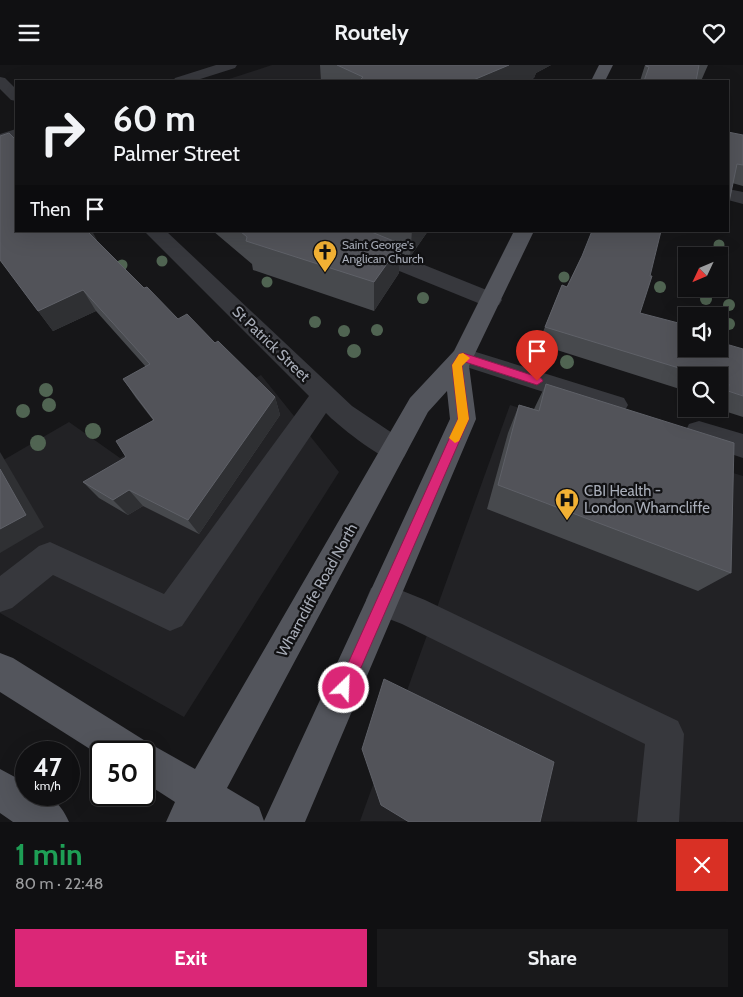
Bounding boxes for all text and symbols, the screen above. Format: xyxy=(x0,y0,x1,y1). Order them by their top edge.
icon: menu xyxy=(15,19,43,47)
text: Routely xyxy=(334,19,409,46)
icon: heart xyxy=(700,19,728,47)
text: 60 m xyxy=(113,97,196,140)
icon: right xyxy=(30,100,95,165)
text: Palmer Street xyxy=(113,140,240,167)
icon: arrive xyxy=(81,195,109,223)
text: Then xyxy=(30,198,71,221)
place label: Saint George's Anglican Church xyxy=(342,237,424,266)
church icon: Saint George's Anglican Church xyxy=(312,239,338,273)
north arrow xyxy=(678,247,728,297)
map controls xyxy=(678,247,728,417)
street label: St Patrick Street xyxy=(228,303,314,385)
button: sound xyxy=(678,307,728,357)
pin xyxy=(516,330,558,381)
icon: arrive xyxy=(523,337,551,365)
button: search xyxy=(678,367,728,417)
place label: CBI Health - London Wharncliffe xyxy=(584,482,710,517)
hospital icon: CBI Health - London Wharncliffe xyxy=(554,487,580,521)
street label: Wharncliffe Road North xyxy=(273,520,361,660)
position arrow xyxy=(317,661,369,713)
speed limit sign: 50 xyxy=(90,741,155,806)
text: 47 xyxy=(33,752,62,782)
text: km/h xyxy=(34,778,61,793)
text: 1 min xyxy=(15,836,83,873)
button: close xyxy=(676,839,728,891)
text: 80 m · 22:48 xyxy=(15,874,104,893)
button: Exit xyxy=(15,929,367,987)
button: Share xyxy=(377,929,728,987)

